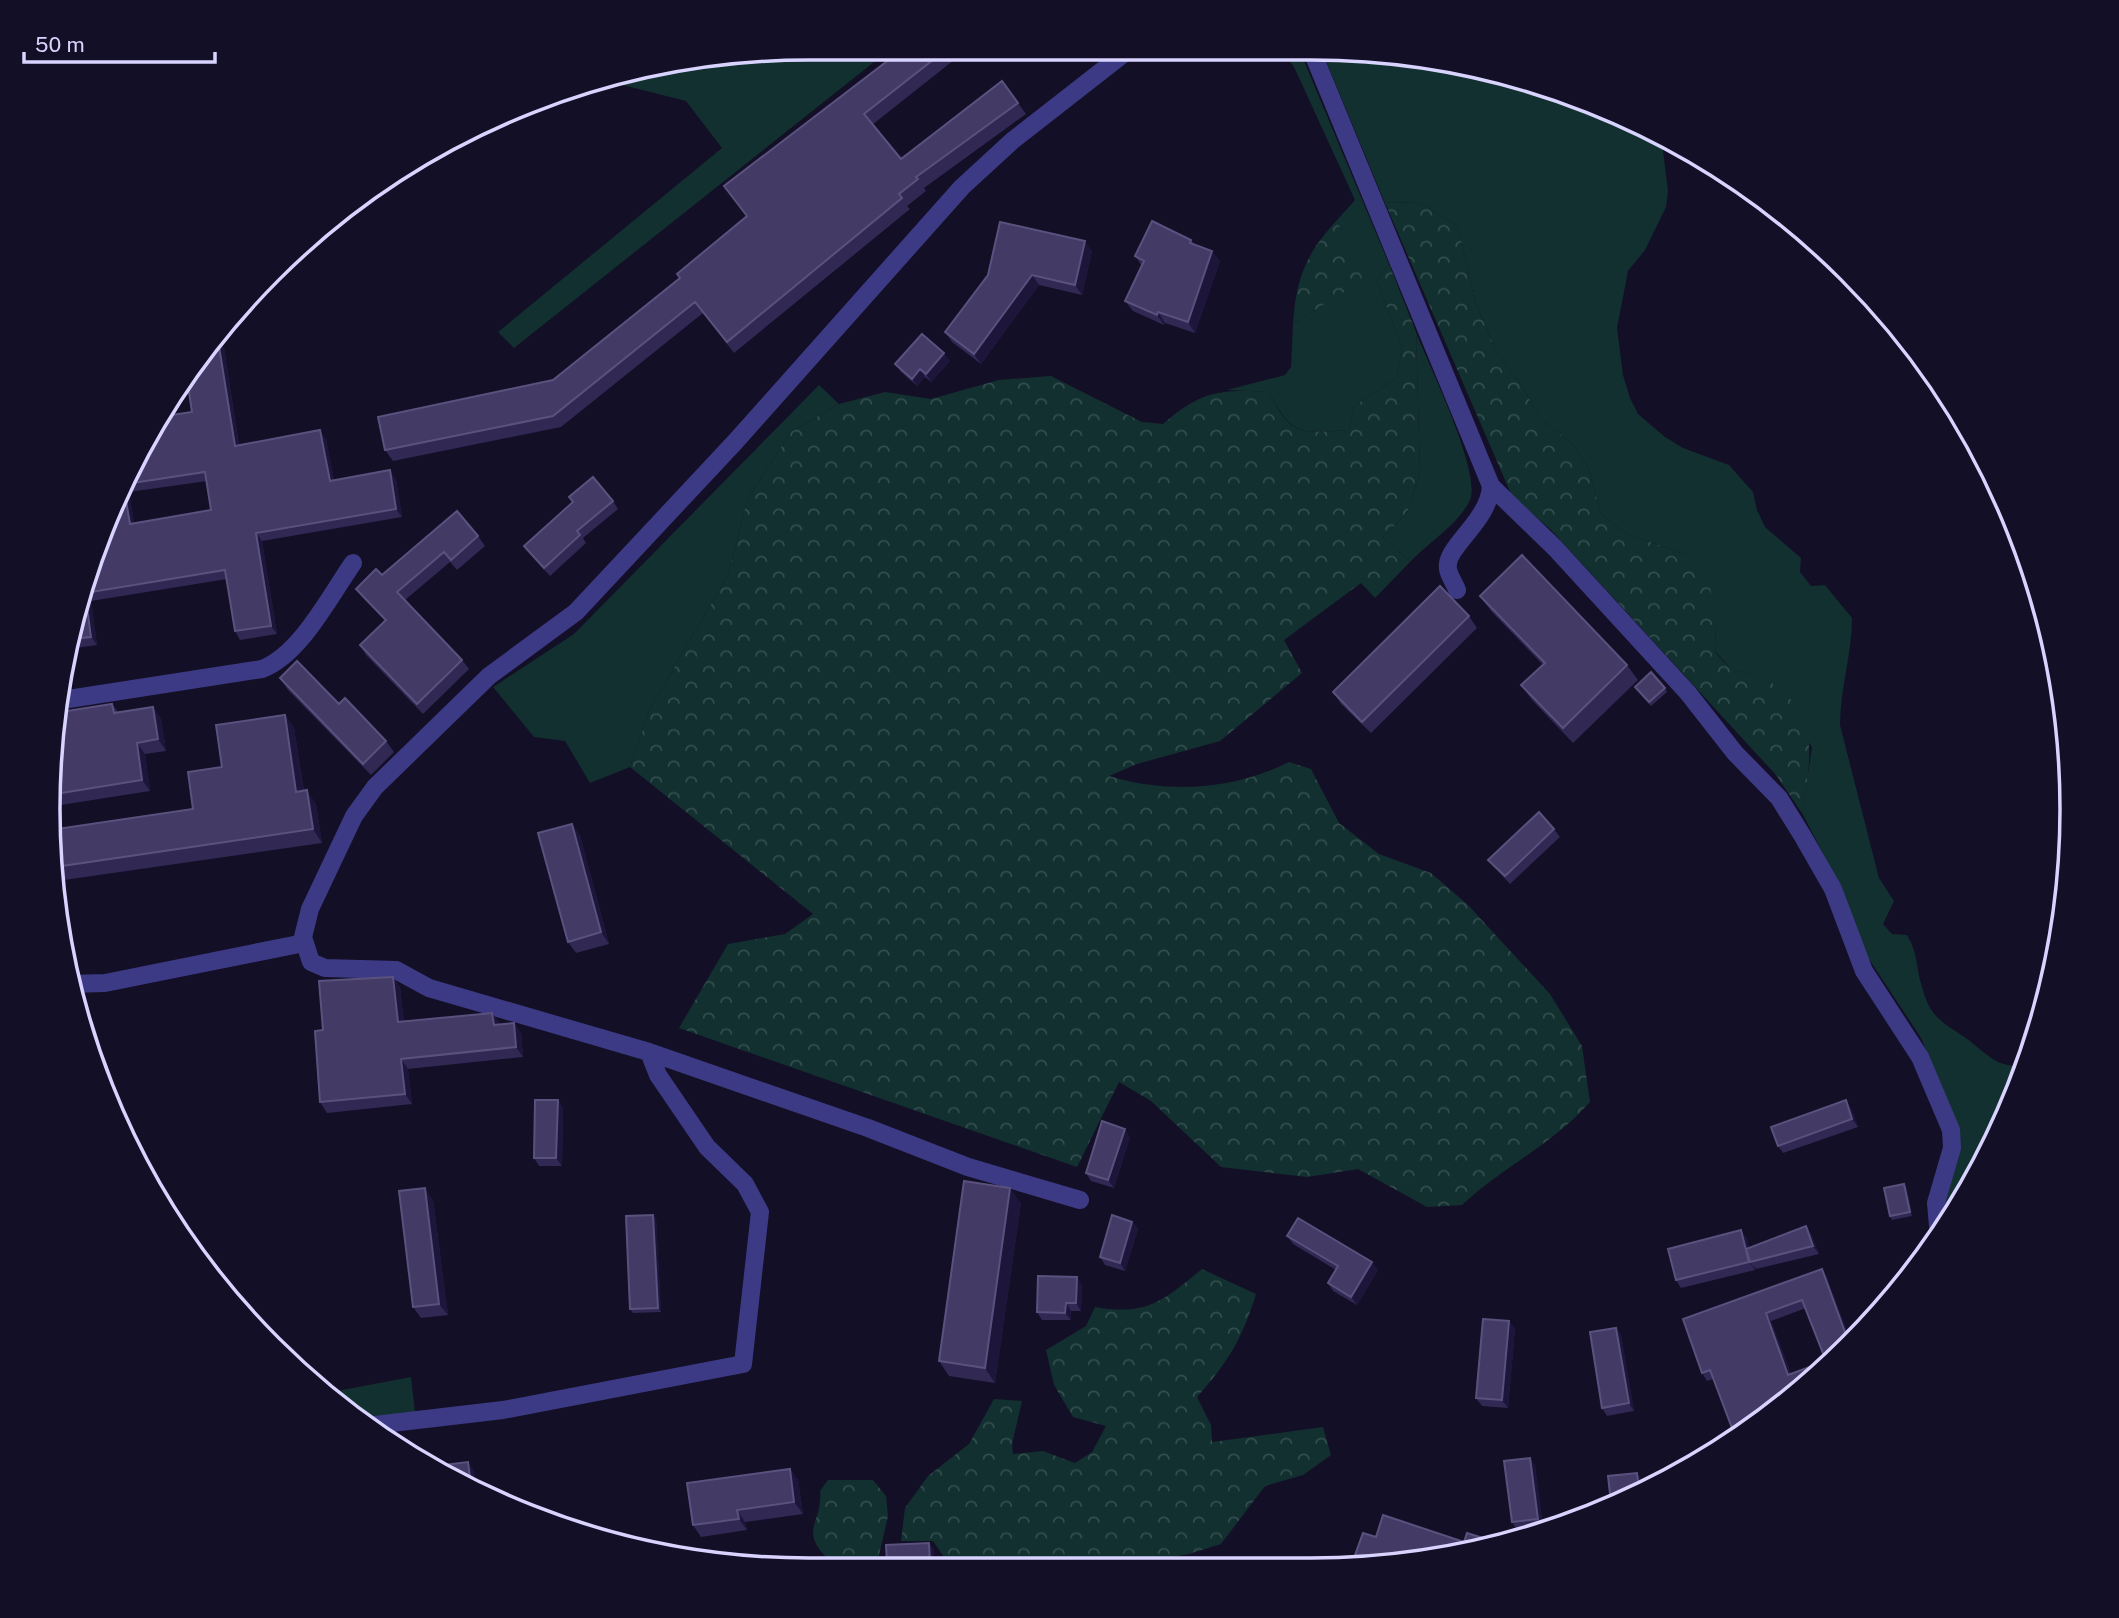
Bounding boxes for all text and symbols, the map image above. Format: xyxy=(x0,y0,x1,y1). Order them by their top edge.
scale bar xyxy=(24,21,215,65)
text: 50 m xyxy=(35,32,85,57)

